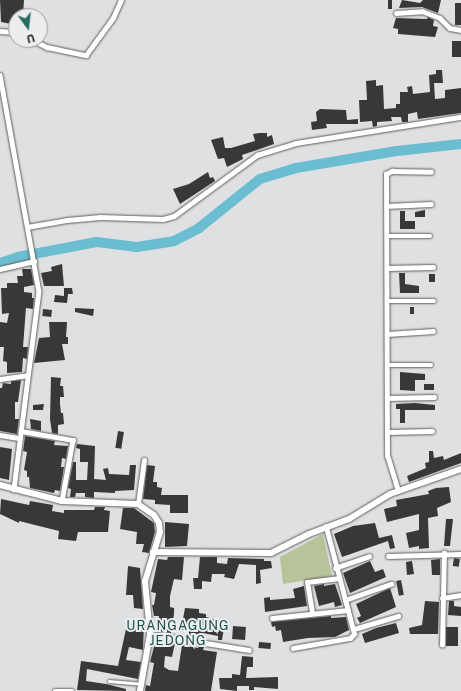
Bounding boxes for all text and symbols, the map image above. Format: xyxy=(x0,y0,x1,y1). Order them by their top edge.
north arrow xyxy=(8,8,48,48)
text: U xyxy=(25,32,36,45)
district label: URANGAGUNG JEDONG xyxy=(126,619,230,650)

